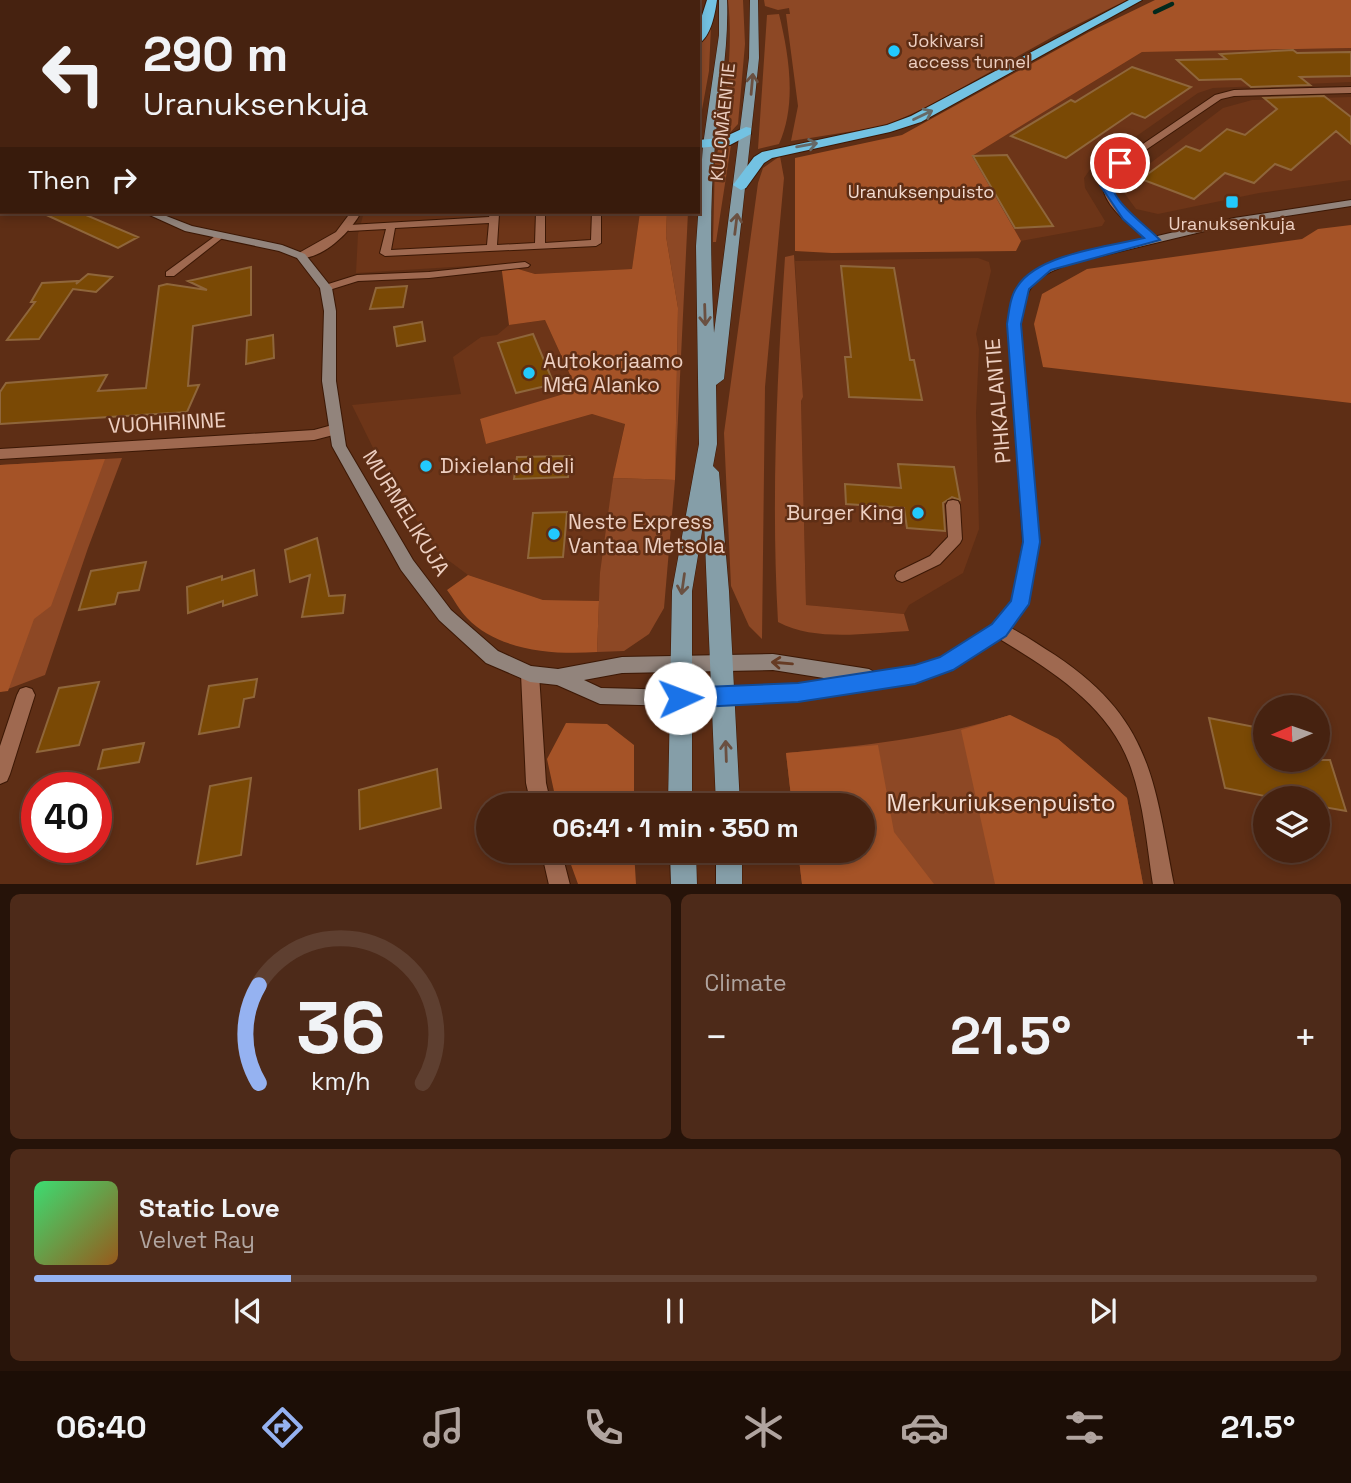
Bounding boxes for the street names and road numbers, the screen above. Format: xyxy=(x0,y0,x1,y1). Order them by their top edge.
street label: KULOMÄENTIE xyxy=(705,62,740,182)
street label: PIHKALANTIE xyxy=(979,337,1016,465)
street label: VUOHIRINNE xyxy=(107,406,227,439)
street label: MURMELIKUJA xyxy=(357,445,456,581)

